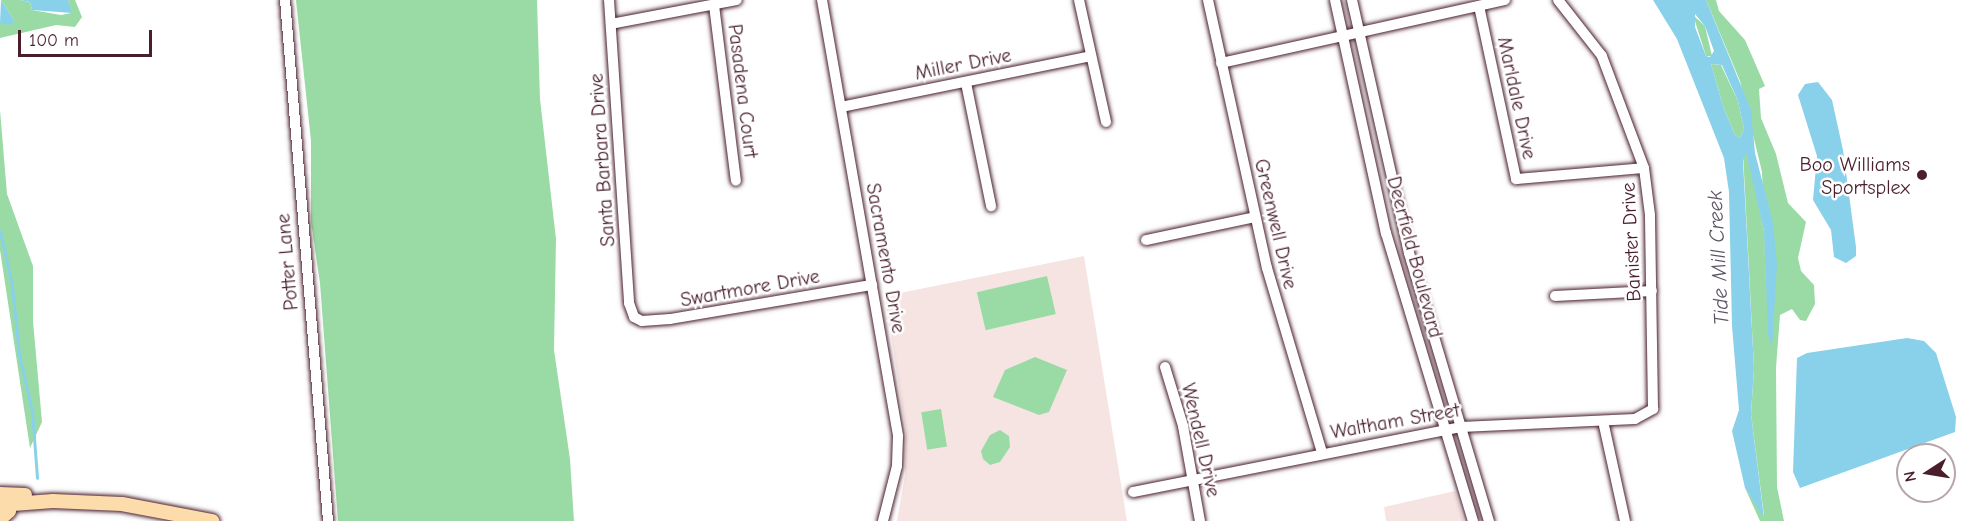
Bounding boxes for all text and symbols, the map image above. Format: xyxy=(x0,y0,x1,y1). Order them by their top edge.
scale bar xyxy=(21,18,154,56)
street label: Pasadena Court xyxy=(723,23,763,159)
text: 100 m xyxy=(29,30,79,51)
street label: Marldale Drive xyxy=(1492,35,1542,161)
street label: Miller Drive xyxy=(913,43,1013,85)
street label: Santa Barbara Drive xyxy=(584,72,620,248)
place label: Boo Williams Sportsplex xyxy=(1799,152,1910,199)
street label: Greenwell Drive xyxy=(1249,156,1303,292)
marker: Boo Williams Sportsplex xyxy=(1915,168,1929,182)
street label: Deerfield Boulevard xyxy=(1382,174,1448,340)
street label: Sacramento Drive xyxy=(861,181,911,335)
street label: Banister Drive xyxy=(1616,182,1646,302)
water label: Tide Mill Creek xyxy=(1702,190,1734,326)
street label: Potter Lane xyxy=(271,212,303,312)
street label: Swartmore Drive xyxy=(678,264,822,312)
street label: Wendell Drive xyxy=(1176,381,1226,499)
street label: Waltham Street xyxy=(1329,398,1461,444)
north arrow xyxy=(1896,443,1956,503)
text: N xyxy=(1900,469,1920,483)

